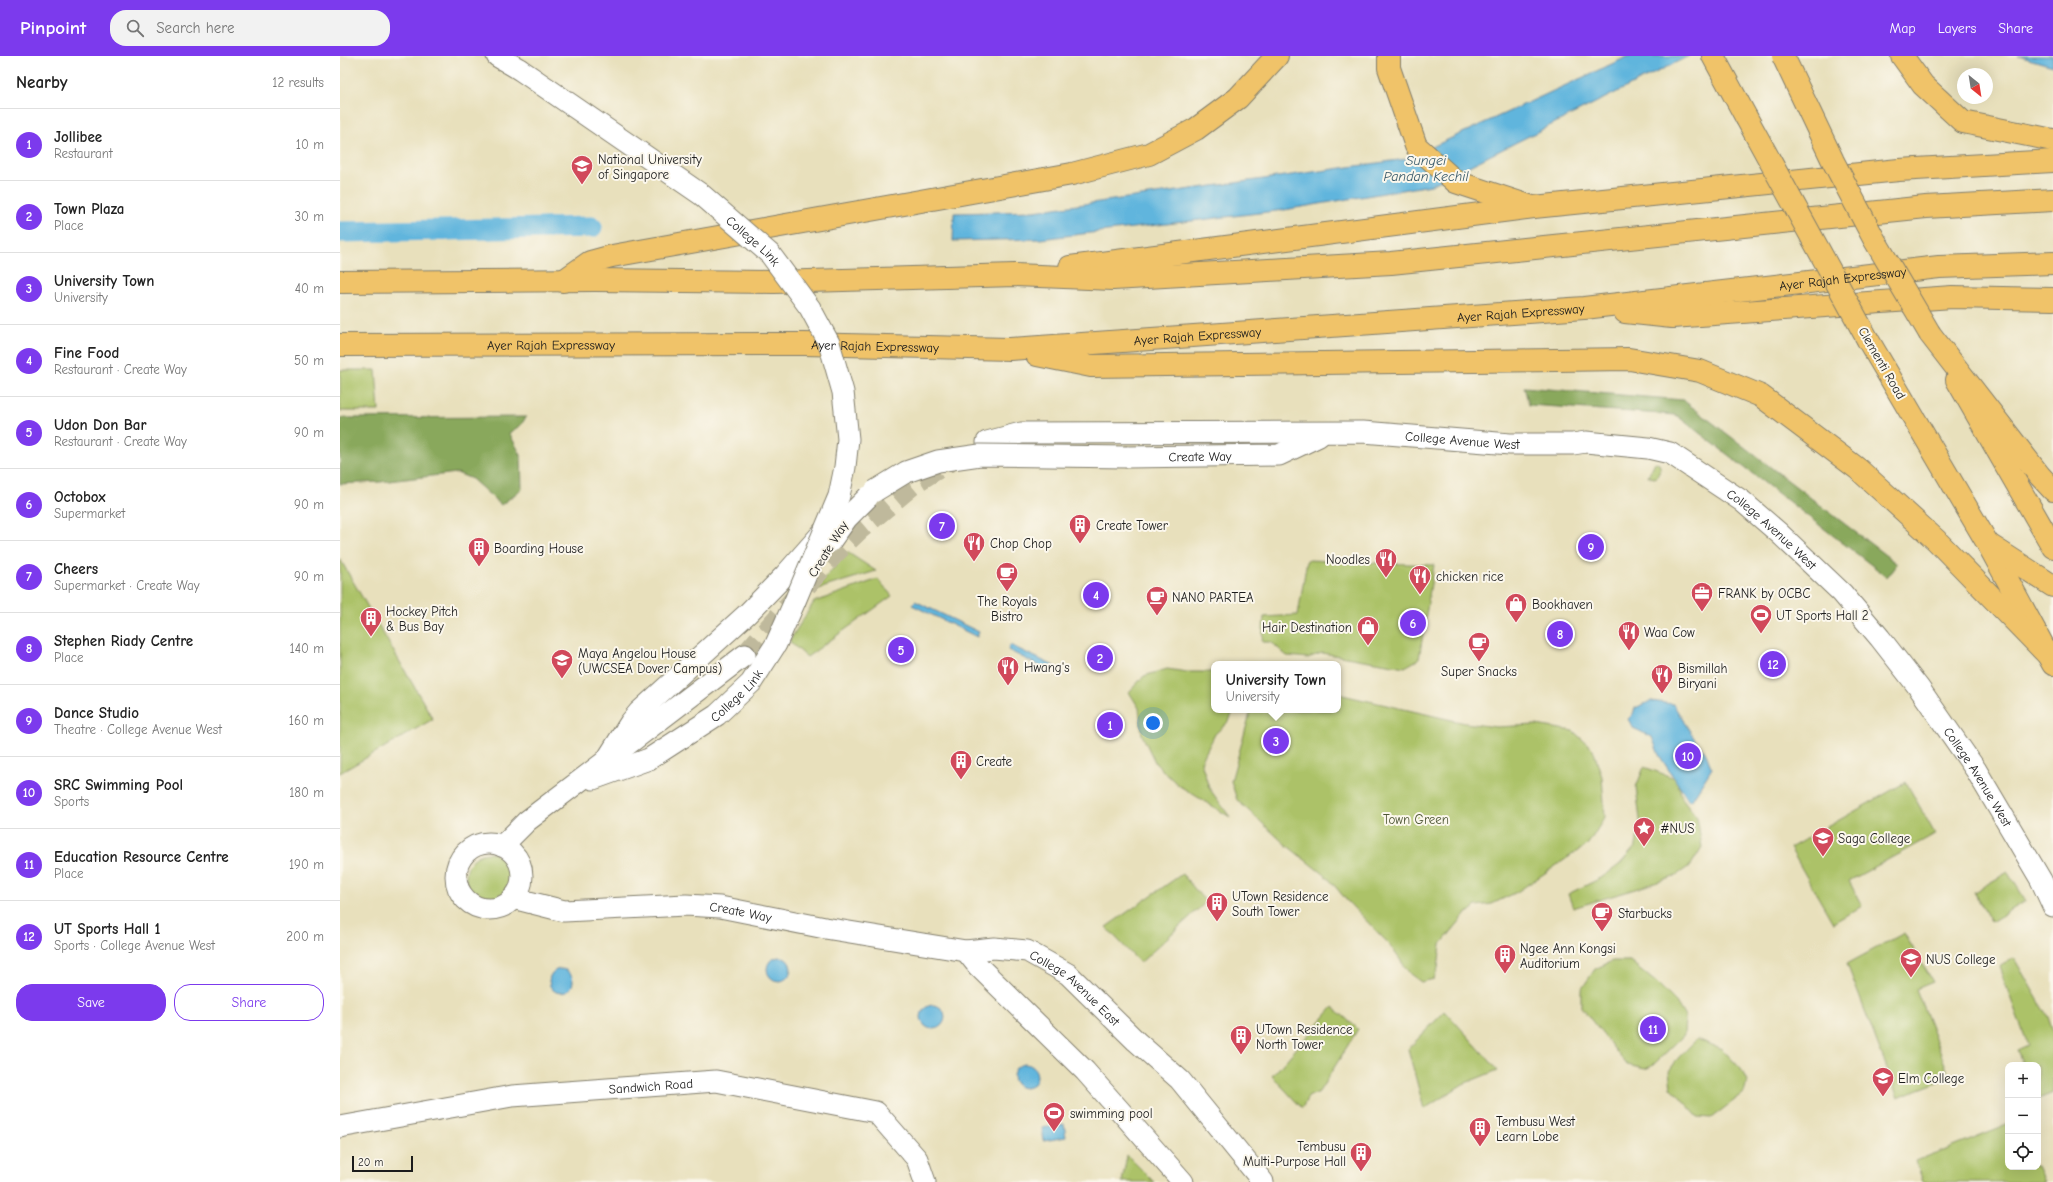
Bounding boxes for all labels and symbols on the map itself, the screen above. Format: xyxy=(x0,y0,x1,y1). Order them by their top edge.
north arrow xyxy=(1957,68,1993,104)
place label: National University of Singapore xyxy=(598,152,702,182)
water label: Sungei Pandan Kechil xyxy=(1383,152,1470,185)
school or university icon: National University of Singapore xyxy=(569,153,595,186)
street label: College Link xyxy=(723,212,784,269)
street label: Ayer Rajah Expressway xyxy=(1778,263,1907,293)
street label: Ayer Rajah Expressway xyxy=(1456,300,1585,325)
street label: Ayer Rajah Expressway xyxy=(1133,324,1262,348)
street label: Clementi Road xyxy=(1855,324,1909,402)
street label: Ayer Rajah Expressway xyxy=(487,337,615,352)
street label: Ayer Rajah Expressway xyxy=(811,337,939,355)
street label: College Avenue West xyxy=(1405,428,1521,452)
street label: Create Way xyxy=(1168,448,1232,464)
street label: College Avenue West xyxy=(1724,486,1821,573)
pin: 7 xyxy=(929,511,955,541)
building icon: Create Tower xyxy=(1067,512,1093,545)
street label: Create Way xyxy=(805,518,851,580)
place label: Create Tower xyxy=(1096,518,1169,533)
restaurant icon: Chop Chop xyxy=(961,530,987,563)
pin: 9 xyxy=(1578,532,1604,562)
building icon: Boarding House xyxy=(466,535,492,568)
place label: Chop Chop xyxy=(990,536,1052,551)
place label: Boarding House xyxy=(494,541,584,556)
restaurant icon: Noodles xyxy=(1373,546,1399,579)
place label: Noodles xyxy=(1326,552,1370,567)
cafe icon: The Royals Bistro xyxy=(994,560,1020,593)
restaurant icon: chicken rice xyxy=(1407,563,1433,596)
place label: chicken rice xyxy=(1436,569,1504,584)
pin: 4 xyxy=(1083,580,1109,610)
office icon: FRANK by OCBC xyxy=(1689,580,1715,613)
cafe icon: NANO PARTEA xyxy=(1144,584,1170,617)
place label: FRANK by OCBC xyxy=(1718,586,1810,601)
place label: NANO PARTEA xyxy=(1172,590,1254,605)
shop icon: Bookhaven xyxy=(1503,591,1529,624)
place label: The Royals Bistro xyxy=(977,594,1037,624)
place label: Bookhaven xyxy=(1532,597,1593,612)
sports icon: UT Sports Hall 2 xyxy=(1748,602,1774,635)
place label: Hockey Pitch & Bus Bay xyxy=(386,604,458,634)
building icon: Hockey Pitch & Bus Bay xyxy=(358,605,384,638)
pin: 6 xyxy=(1400,608,1426,638)
place label: UT Sports Hall 2 xyxy=(1776,608,1869,623)
shop icon: Hair Destination xyxy=(1355,614,1381,647)
pin: 8 xyxy=(1547,619,1573,649)
restaurant icon: Waa Cow xyxy=(1616,619,1642,652)
place label: Hair Destination xyxy=(1262,620,1352,635)
place label: Waa Cow xyxy=(1644,625,1695,640)
cafe icon: Super Snacks xyxy=(1466,630,1492,663)
pin: 5 xyxy=(888,635,914,665)
pin: 2 xyxy=(1087,643,1113,673)
place label: Maya Angelou House (UWCSEA Dover Campus) xyxy=(578,646,722,676)
school or university icon: Maya Angelou House (UWCSEA Dover Campus) xyxy=(549,647,575,680)
pin: 12 xyxy=(1760,649,1786,679)
restaurant icon: Hwang's xyxy=(995,654,1021,687)
place label: Hwang's xyxy=(1024,660,1070,675)
place label: Bismillah Biryani xyxy=(1678,661,1728,691)
restaurant icon: Bismillah Biryani xyxy=(1649,662,1675,695)
place label: Super Snacks xyxy=(1441,664,1517,679)
street label: College Link xyxy=(708,666,766,725)
pin: 1 xyxy=(1097,710,1123,740)
your location xyxy=(1143,713,1163,733)
street label: College Avenue West xyxy=(1941,724,2016,830)
pin: 3 xyxy=(1263,726,1289,756)
pin: 10 xyxy=(1675,741,1701,771)
building icon: Create xyxy=(948,748,974,781)
place label: Create xyxy=(976,754,1012,769)
park label: Town Green xyxy=(1383,812,1449,827)
place icon: #NUS xyxy=(1631,815,1657,848)
place label: #NUS xyxy=(1660,821,1694,836)
school or university icon: Saga College xyxy=(1810,825,1836,858)
place label: Saga College xyxy=(1838,831,1911,846)
place label: UTown Residence South Tower xyxy=(1232,889,1329,919)
building icon: UTown Residence South Tower xyxy=(1204,890,1230,923)
street label: Create Way xyxy=(709,899,773,925)
cafe icon: Starbucks xyxy=(1589,900,1615,933)
place label: Starbucks xyxy=(1618,906,1672,921)
place label: Ngee Ann Kongsi Auditorium xyxy=(1520,941,1616,971)
building icon: Ngee Ann Kongsi Auditorium xyxy=(1492,942,1518,975)
school or university icon: NUS College xyxy=(1898,946,1924,979)
street label: College Avenue East xyxy=(1027,947,1124,1030)
place label: NUS College xyxy=(1926,952,1996,967)
pin: 11 xyxy=(1640,1014,1666,1044)
place label: UTown Residence North Tower xyxy=(1256,1022,1353,1052)
building icon: UTown Residence North Tower xyxy=(1228,1023,1254,1056)
school or university icon: Elm College xyxy=(1870,1065,1896,1098)
place label: Elm College xyxy=(1898,1071,1965,1086)
street label: Sandwich Road xyxy=(608,1075,694,1096)
sports icon: swimming pool xyxy=(1041,1100,1067,1133)
place label: swimming pool xyxy=(1070,1106,1153,1121)
place label: Tembusu West Learn Lobe xyxy=(1496,1114,1576,1144)
building icon: Tembusu West Learn Lobe xyxy=(1467,1115,1493,1148)
place label: Tembusu Multi-Purpose Hall xyxy=(1243,1139,1346,1169)
building icon: Tembusu Multi-Purpose Hall xyxy=(1348,1140,1374,1173)
scale bar xyxy=(352,1154,413,1173)

